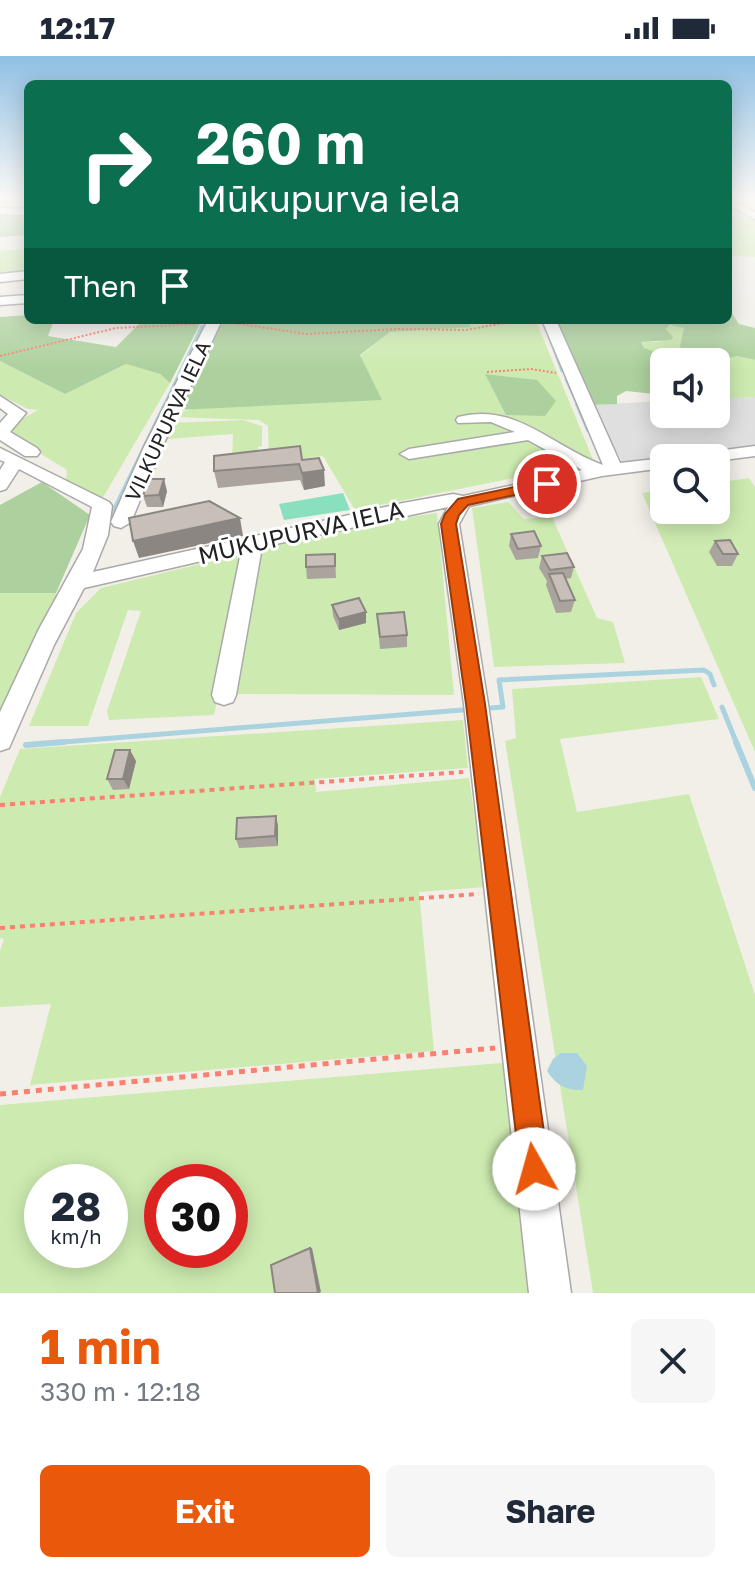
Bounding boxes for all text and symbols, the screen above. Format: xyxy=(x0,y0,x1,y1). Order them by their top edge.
text: 12:17 xyxy=(40,10,115,46)
text: 260 m xyxy=(196,109,365,176)
icon: right xyxy=(64,112,168,216)
text: Mūkupurva iela xyxy=(196,177,461,220)
icon: arrive xyxy=(153,264,197,308)
text: Then xyxy=(64,268,137,304)
street label: VILKUPURVA IELA xyxy=(119,337,215,505)
map controls xyxy=(650,348,730,524)
button: sound xyxy=(650,348,730,428)
button: search xyxy=(650,444,730,524)
pin xyxy=(513,450,581,518)
icon: arrive xyxy=(525,462,569,506)
street label: MŪKUPURVA IELA xyxy=(195,494,406,569)
position arrow xyxy=(492,1127,576,1211)
speed limit sign: 30 xyxy=(144,1164,248,1268)
text: 28 xyxy=(51,1182,101,1230)
text: km/h xyxy=(51,1224,101,1248)
text: 1 min xyxy=(40,1317,161,1375)
button: close xyxy=(631,1319,715,1403)
text: 330 m · 12:18 xyxy=(40,1376,201,1407)
button: Exit xyxy=(40,1465,370,1557)
button: Share xyxy=(386,1465,715,1557)

